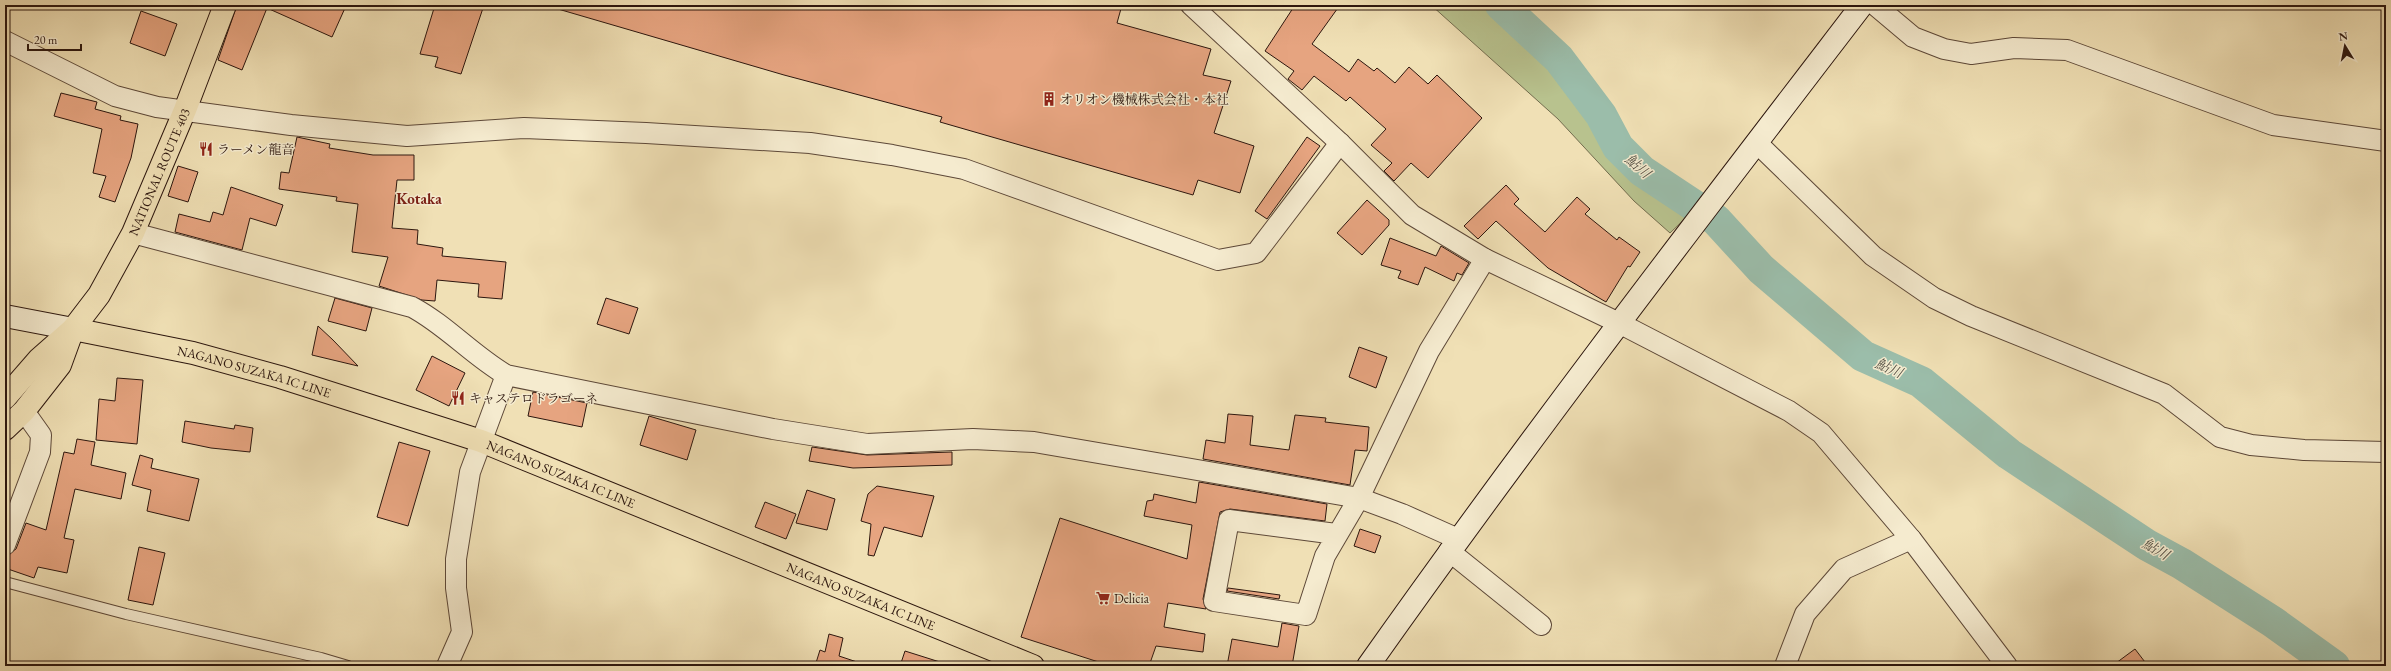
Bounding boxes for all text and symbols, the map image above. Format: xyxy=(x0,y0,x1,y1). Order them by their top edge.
scale bar xyxy=(28,26,81,52)
north arrow xyxy=(2325,26,2365,66)
text: N xyxy=(2338,28,2349,44)
text: 20 m xyxy=(34,32,58,48)
building icon: オリオン機械株式会社・本社 xyxy=(1041,91,1057,107)
place label: オリオン機械株式会社・本社 xyxy=(1060,91,1229,108)
street label: NATIONAL ROUTE 403 xyxy=(125,106,194,238)
restaurant icon: ラーメン龍音 xyxy=(198,141,214,157)
place label: ラーメン龍音 xyxy=(217,141,294,158)
water label: 鮎川 xyxy=(1622,150,1656,183)
district label: Kotaka xyxy=(396,189,442,208)
street label: NAGANO SUZAKA IC LINE xyxy=(176,342,333,402)
water label: 鮎川 xyxy=(1873,354,1907,383)
restaurant icon: キャステロドラゴーネ xyxy=(450,390,466,406)
place label: キャステロドラゴーネ xyxy=(469,390,598,407)
street label: NAGANO SUZAKA IC LINE xyxy=(484,436,638,512)
water label: 鮎川 xyxy=(2139,534,2174,565)
street label: NAGANO SUZAKA IC LINE xyxy=(784,558,938,634)
supermarket icon: Delicia xyxy=(1095,590,1111,606)
place label: Delicia xyxy=(1114,590,1150,607)

